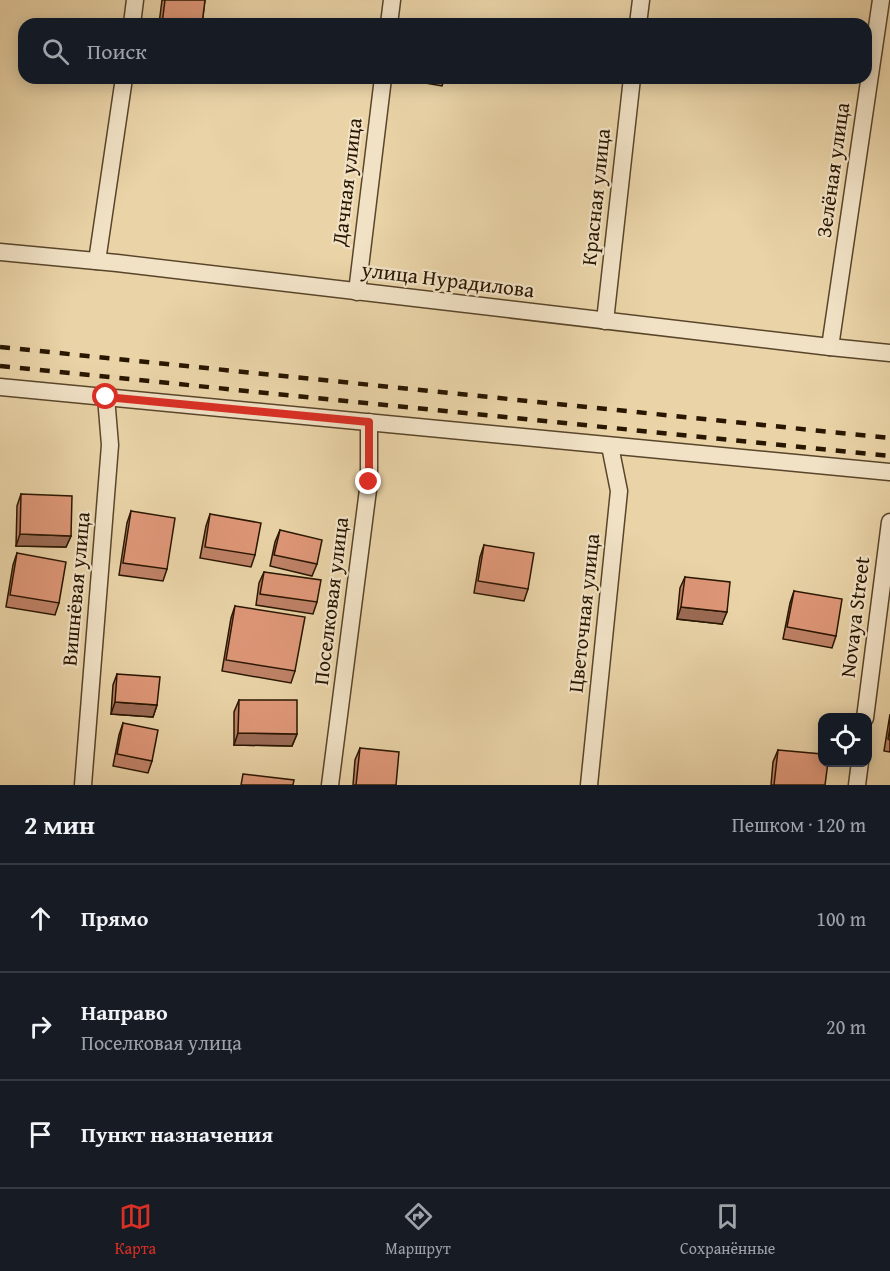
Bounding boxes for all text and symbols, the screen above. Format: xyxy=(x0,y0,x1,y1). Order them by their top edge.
search box xyxy=(18,18,872,84)
icon: search xyxy=(39,35,72,68)
text: Поиск xyxy=(87,35,147,67)
street label: Зелёная улица xyxy=(808,100,857,240)
street label: Дачная улица xyxy=(323,116,370,249)
street label: Красная улица xyxy=(573,127,618,267)
street label: улица Нурадилова xyxy=(359,253,536,305)
route start xyxy=(92,383,118,409)
route end xyxy=(355,468,381,494)
street label: Вишнёвая улица xyxy=(53,511,98,667)
street label: Поселковая улица xyxy=(305,515,356,687)
street label: Цветочная улица xyxy=(560,532,607,694)
street label: Novaya Street xyxy=(832,554,877,679)
map controls xyxy=(818,713,872,767)
button: locate xyxy=(818,713,872,767)
text: 2 мин xyxy=(24,805,95,844)
text: Пешком · 120 m xyxy=(732,810,866,839)
icon: ahead xyxy=(24,902,57,935)
text: Прямо xyxy=(81,902,148,934)
text: 100 m xyxy=(816,904,866,933)
text: Направо xyxy=(81,996,168,1028)
icon: right xyxy=(24,1010,57,1043)
text: 20 m xyxy=(826,1012,866,1041)
text: Поселковая улица xyxy=(81,1028,242,1057)
icon: arrive xyxy=(24,1118,57,1151)
text: Пункт назначения xyxy=(81,1118,273,1150)
tab: Карта xyxy=(115,1200,156,1260)
tab: Маршрут xyxy=(385,1200,451,1260)
tab: Сохранённые xyxy=(680,1200,775,1260)

